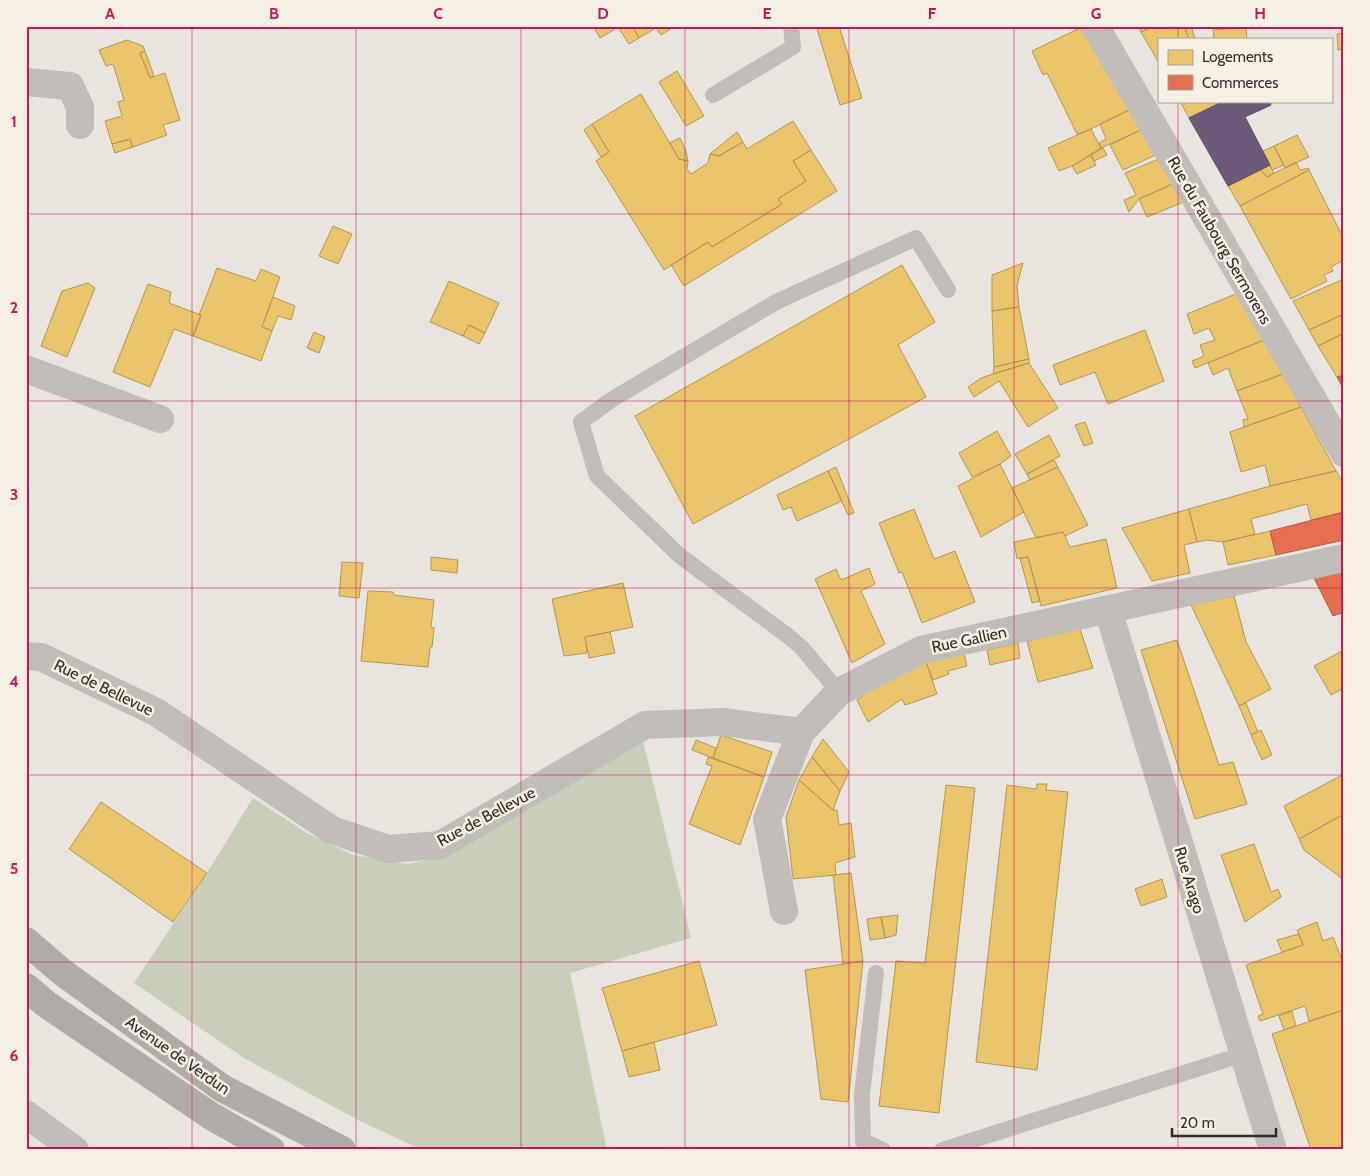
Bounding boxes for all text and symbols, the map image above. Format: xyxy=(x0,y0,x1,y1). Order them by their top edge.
text: A xyxy=(105,4,115,23)
text: B xyxy=(269,4,279,23)
text: C xyxy=(433,4,443,23)
text: D xyxy=(597,4,609,23)
text: E xyxy=(762,4,772,23)
text: F xyxy=(928,4,937,23)
text: G xyxy=(1091,4,1101,23)
text: H xyxy=(1254,4,1266,23)
legend xyxy=(1158,38,1332,102)
text: Logements xyxy=(1202,48,1273,66)
text: Commerces xyxy=(1202,74,1278,92)
text: 1 xyxy=(11,112,17,131)
street label: Rue du Faubourg Sermorens xyxy=(1164,153,1276,328)
text: 2 xyxy=(10,298,18,317)
text: 3 xyxy=(10,485,18,504)
street label: Rue Gallien xyxy=(930,622,1008,657)
street label: Rue de Bellevue xyxy=(51,655,157,720)
text: 4 xyxy=(9,672,19,691)
street label: Rue de Bellevue xyxy=(434,783,538,850)
street label: Rue Arago xyxy=(1170,844,1209,916)
text: 5 xyxy=(10,859,18,878)
street label: Avenue de Verdun xyxy=(122,1012,234,1099)
text: 6 xyxy=(10,1046,19,1065)
scale bar xyxy=(1172,1106,1276,1138)
text: 20 m xyxy=(1180,1114,1215,1132)

